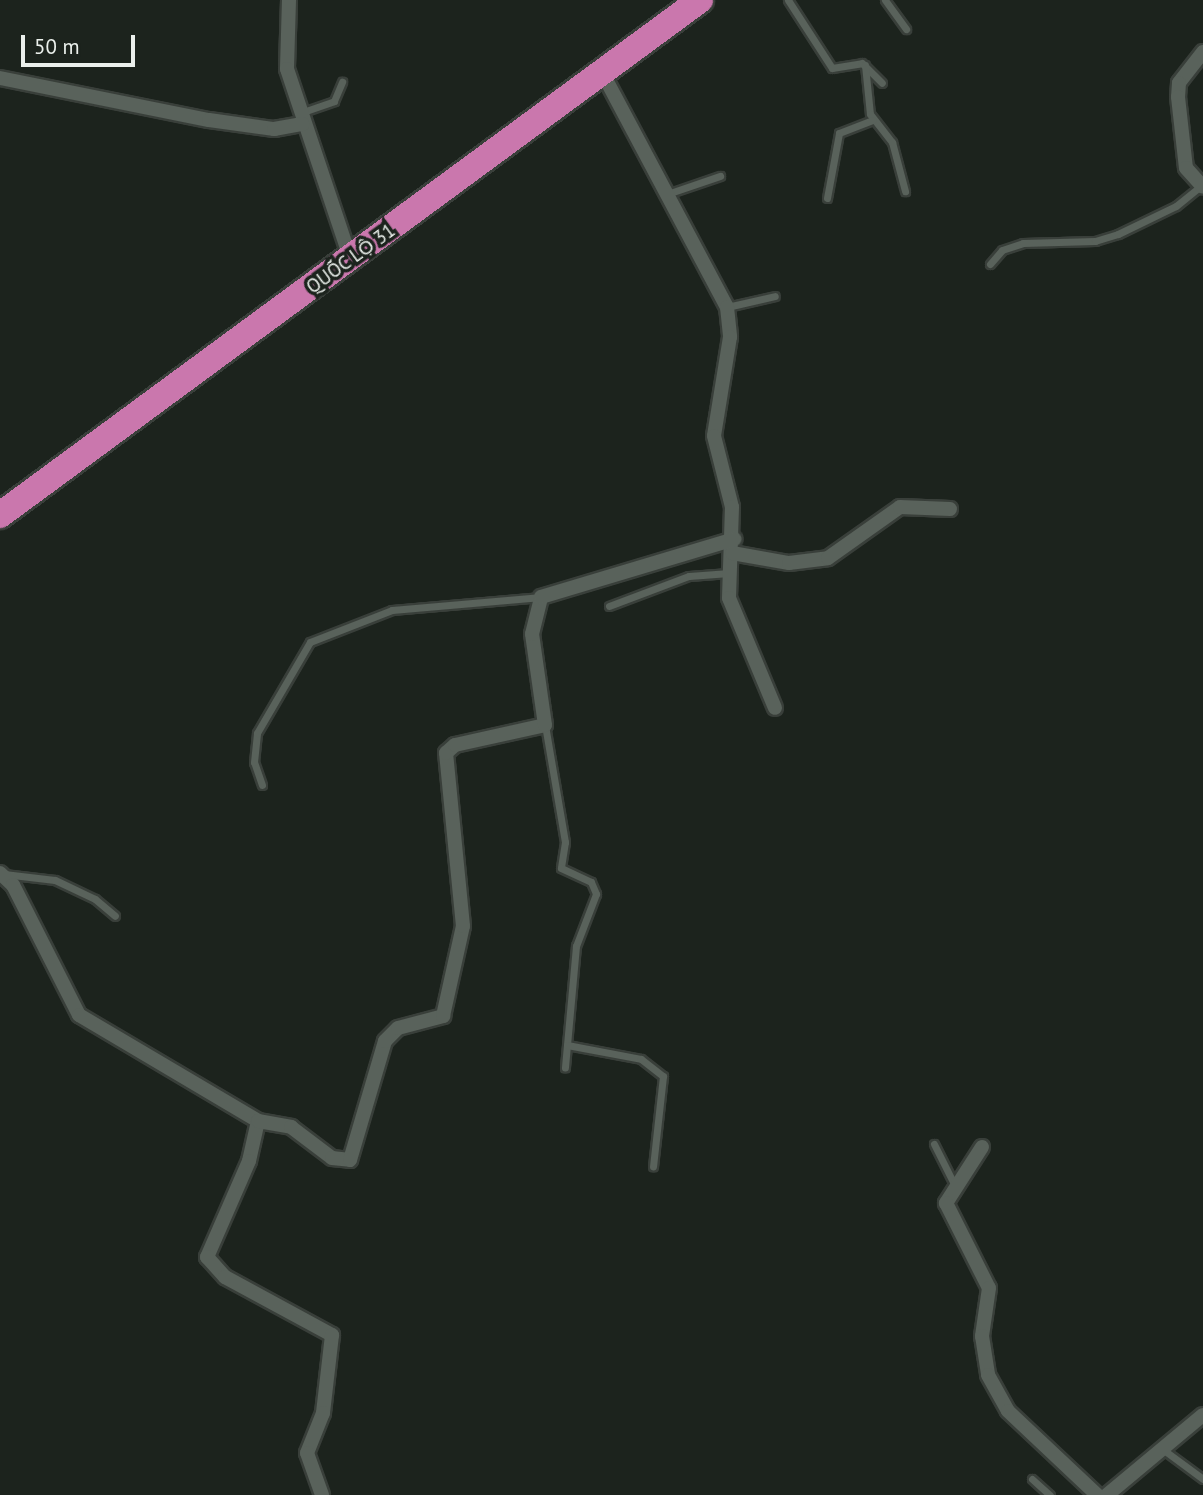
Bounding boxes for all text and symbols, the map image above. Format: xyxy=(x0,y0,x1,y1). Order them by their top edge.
scale bar xyxy=(24,21,138,65)
text: 50 m xyxy=(34,33,80,60)
street label: QUỐC LỘ 31 xyxy=(302,219,400,299)

